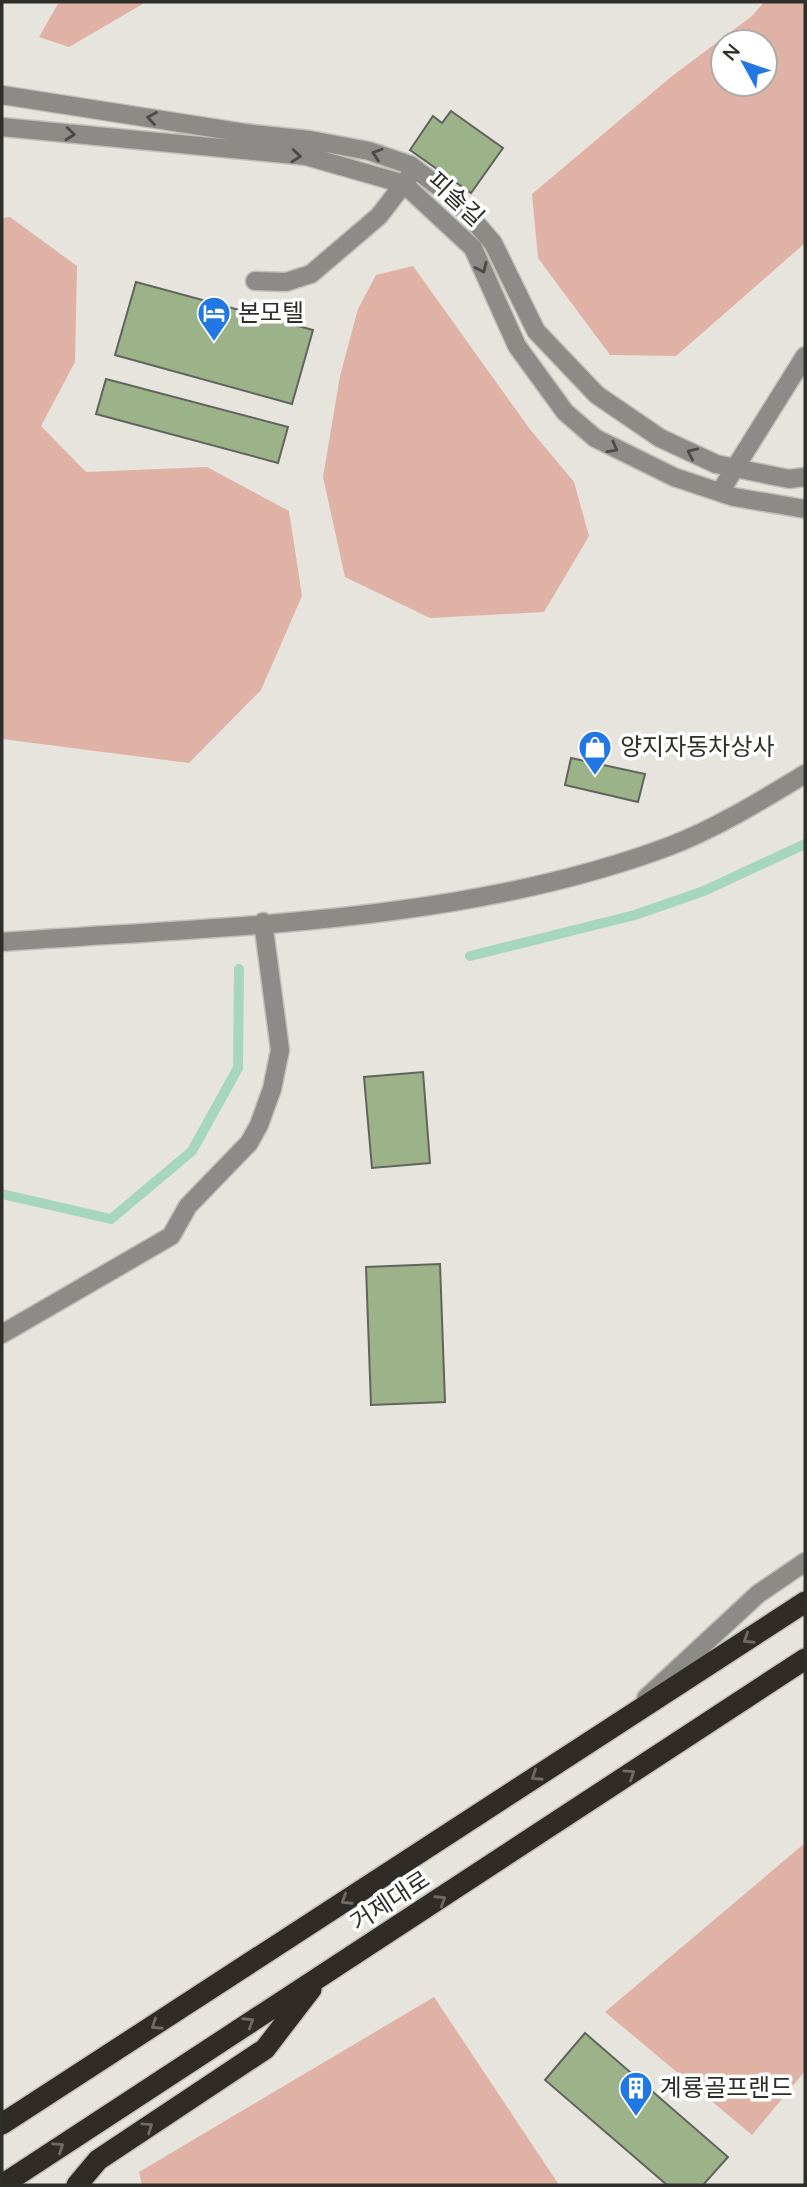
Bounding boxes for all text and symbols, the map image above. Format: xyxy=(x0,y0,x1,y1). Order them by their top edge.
north arrow xyxy=(709,28,779,98)
text: N xyxy=(717,39,744,65)
one-way arrow xyxy=(146,111,158,126)
one-way arrow xyxy=(64,126,75,141)
one-way arrow xyxy=(371,147,383,162)
one-way arrow xyxy=(291,148,302,163)
street label: 피솔길 xyxy=(423,165,491,231)
one-way arrow xyxy=(473,261,487,273)
hotel icon: 본모텔 xyxy=(195,294,233,343)
place label: 본모텔 xyxy=(238,297,304,326)
one-way arrow xyxy=(606,439,618,453)
one-way arrow xyxy=(687,447,699,461)
shop icon: 양지자동차상사 xyxy=(576,728,614,777)
place label: 양지자동차상사 xyxy=(620,731,775,760)
one-way arrow xyxy=(743,1631,756,1644)
one-way arrow xyxy=(531,1768,544,1781)
one-way arrow xyxy=(623,1769,636,1782)
street label: 거제대로 xyxy=(344,1864,434,1936)
one-way arrow xyxy=(341,1892,354,1905)
one-way arrow xyxy=(433,1895,446,1908)
one-way arrow xyxy=(150,2017,163,2030)
one-way arrow xyxy=(241,2018,254,2031)
building icon: 계룡골프랜드 xyxy=(617,2069,655,2118)
place label: 계룡골프랜드 xyxy=(660,2072,792,2101)
one-way arrow xyxy=(140,2123,153,2135)
one-way arrow xyxy=(51,2143,64,2156)

